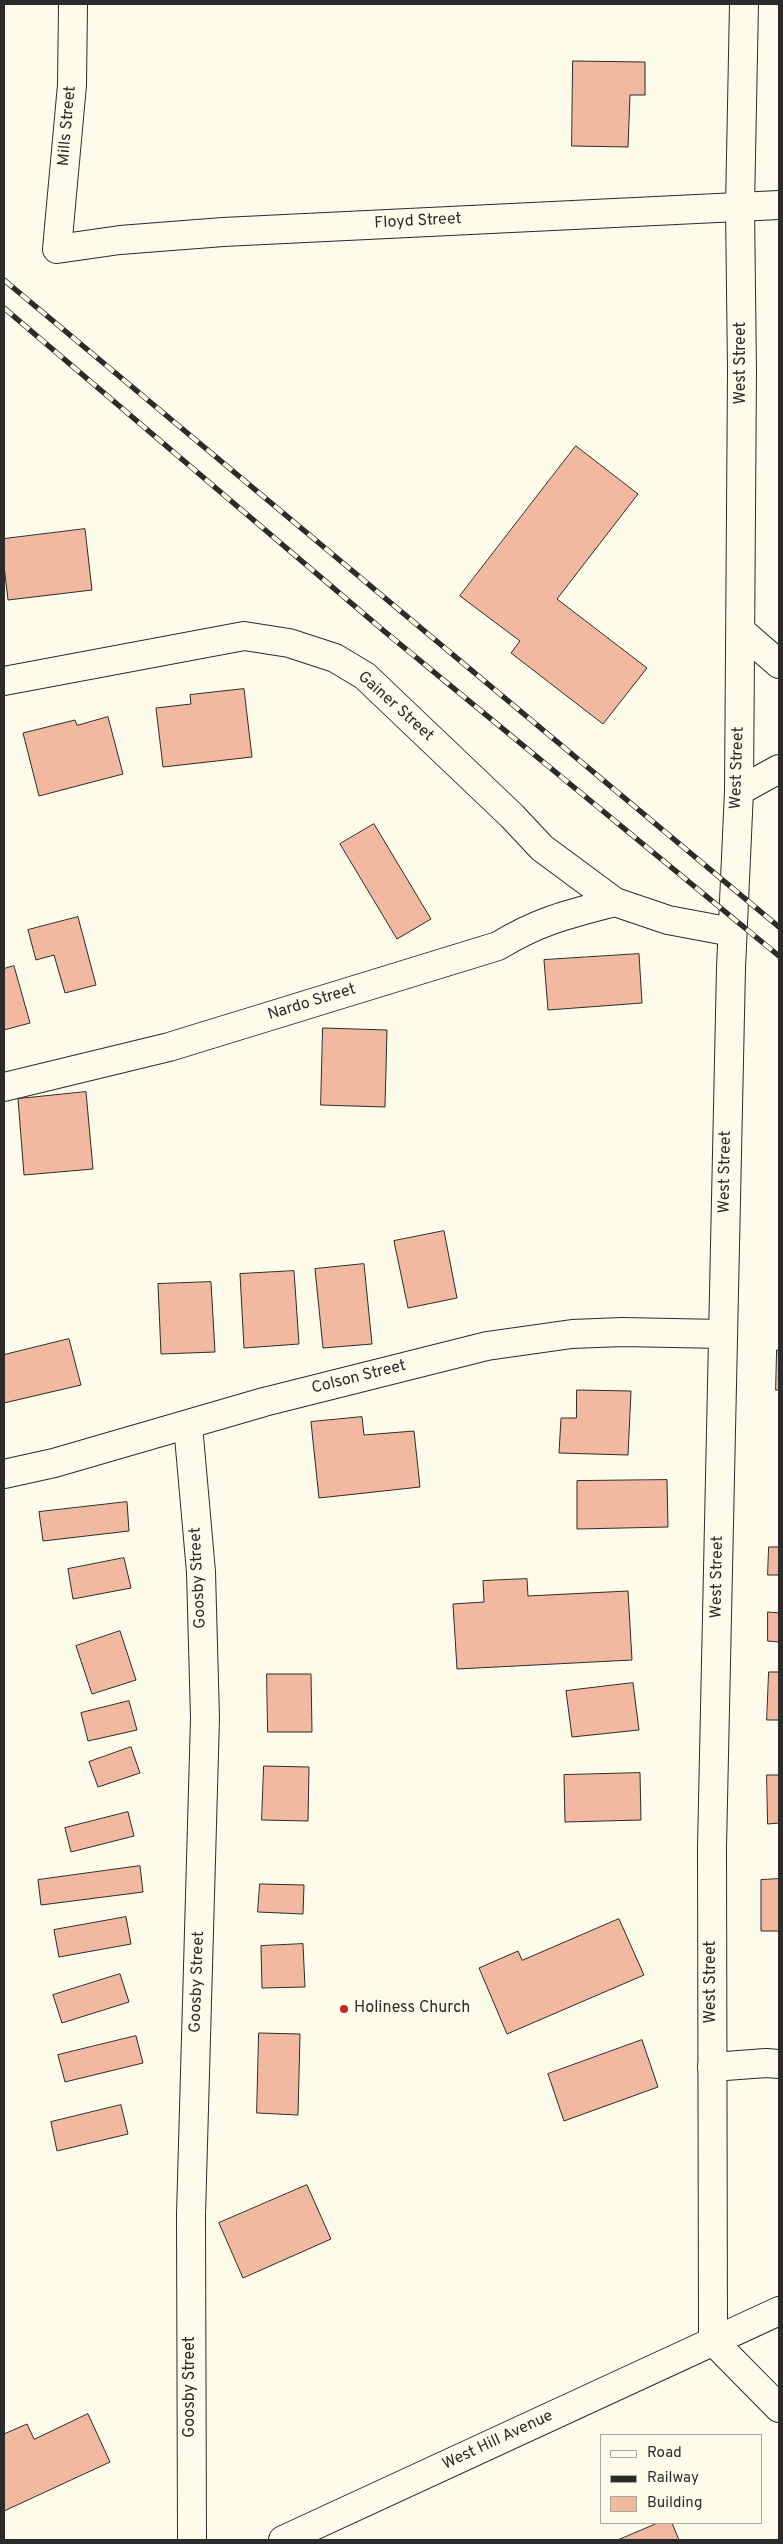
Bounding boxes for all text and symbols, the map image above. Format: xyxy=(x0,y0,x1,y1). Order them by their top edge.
street label: Mills Street xyxy=(55,85,81,167)
street label: Floyd Street xyxy=(374,210,462,234)
street label: West Street xyxy=(732,322,752,404)
street label: Gainer Street xyxy=(353,668,437,746)
street label: West Street xyxy=(727,726,749,810)
street label: Nardo Street xyxy=(266,981,358,1025)
street label: West Street xyxy=(716,1130,736,1214)
street label: Colson Street xyxy=(310,1357,408,1399)
street label: Goosby Street xyxy=(187,1527,211,1629)
street label: West Street xyxy=(708,1535,728,1619)
street label: Goosby Street xyxy=(187,1931,209,2033)
street label: West Street xyxy=(702,1941,722,2023)
place label: Holiness Church xyxy=(354,1999,470,2019)
marker: Holiness Church xyxy=(338,2003,350,2015)
street label: Goosby Street xyxy=(181,2336,201,2438)
street label: West Hill Avenue xyxy=(440,2407,556,2475)
legend xyxy=(600,2434,763,2524)
text: Road xyxy=(647,2444,682,2463)
text: Railway xyxy=(647,2469,699,2488)
text: Building xyxy=(647,2494,702,2513)

